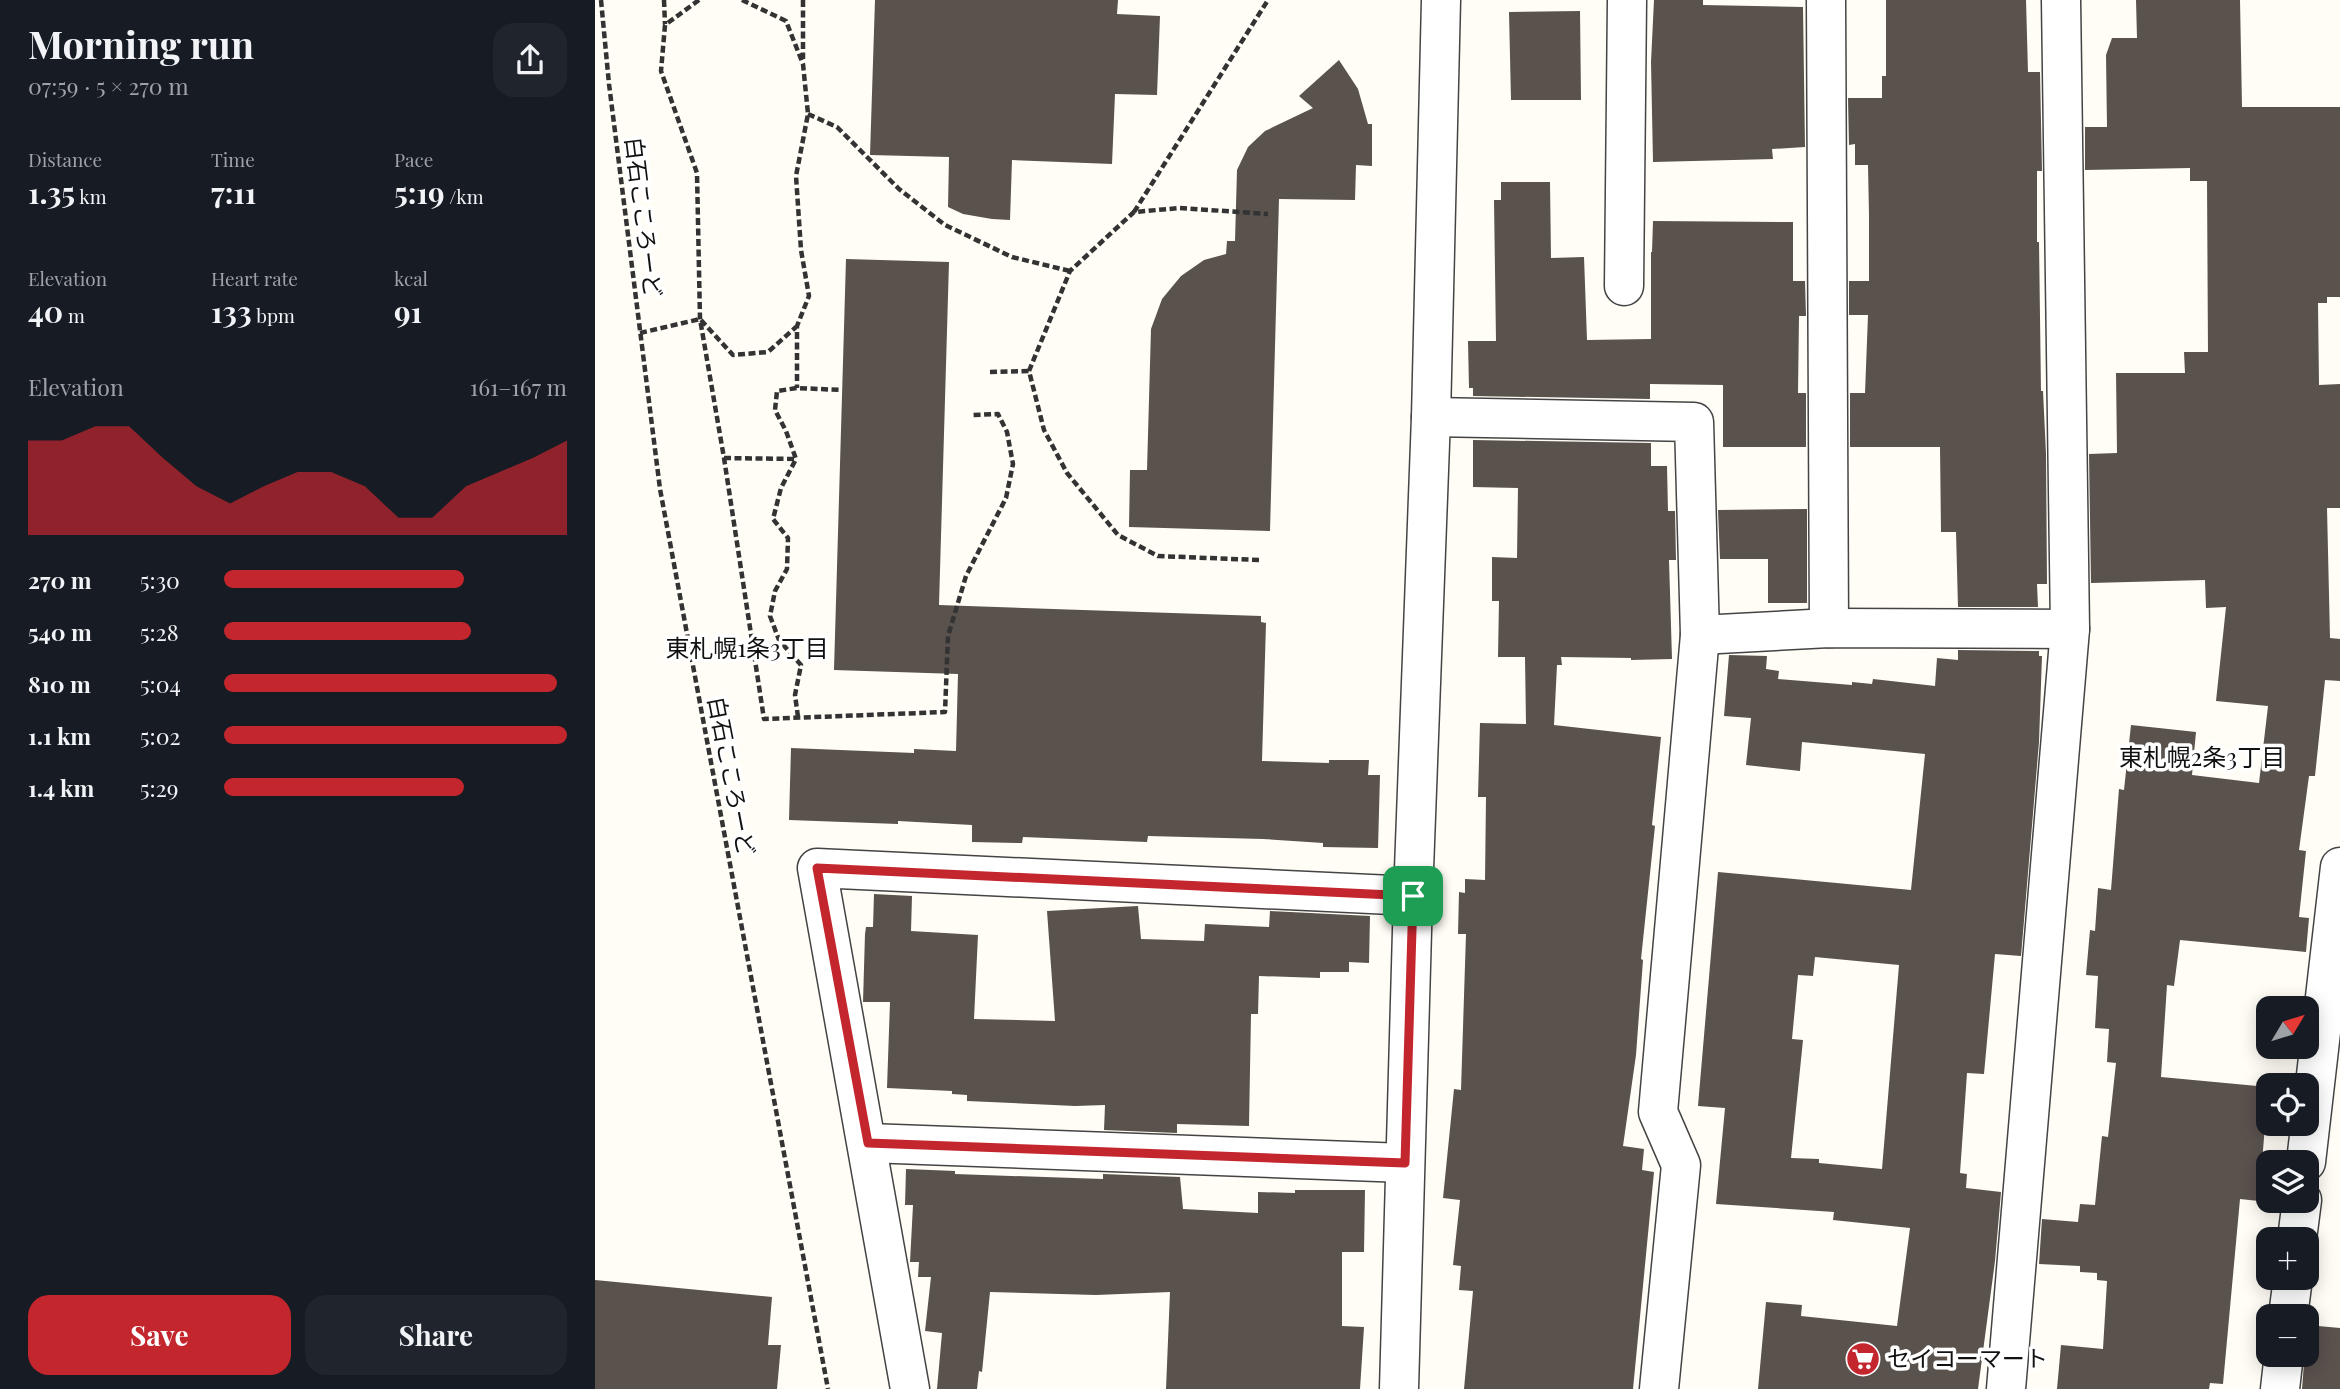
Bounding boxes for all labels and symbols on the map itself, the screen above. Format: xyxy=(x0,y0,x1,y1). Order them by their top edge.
street label: 白石こころーど xyxy=(619,135,670,299)
district label: 東札幌1条3丁目 xyxy=(665,631,829,663)
street label: 白石こころーど xyxy=(702,694,763,858)
district label: 東札幌2条3丁目 xyxy=(2119,740,2285,772)
pin xyxy=(1383,866,1443,926)
north arrow xyxy=(2256,996,2319,1059)
supermarket icon: セイコーマート xyxy=(1844,1340,1882,1378)
place label: セイコーマート xyxy=(1887,1342,2048,1373)

